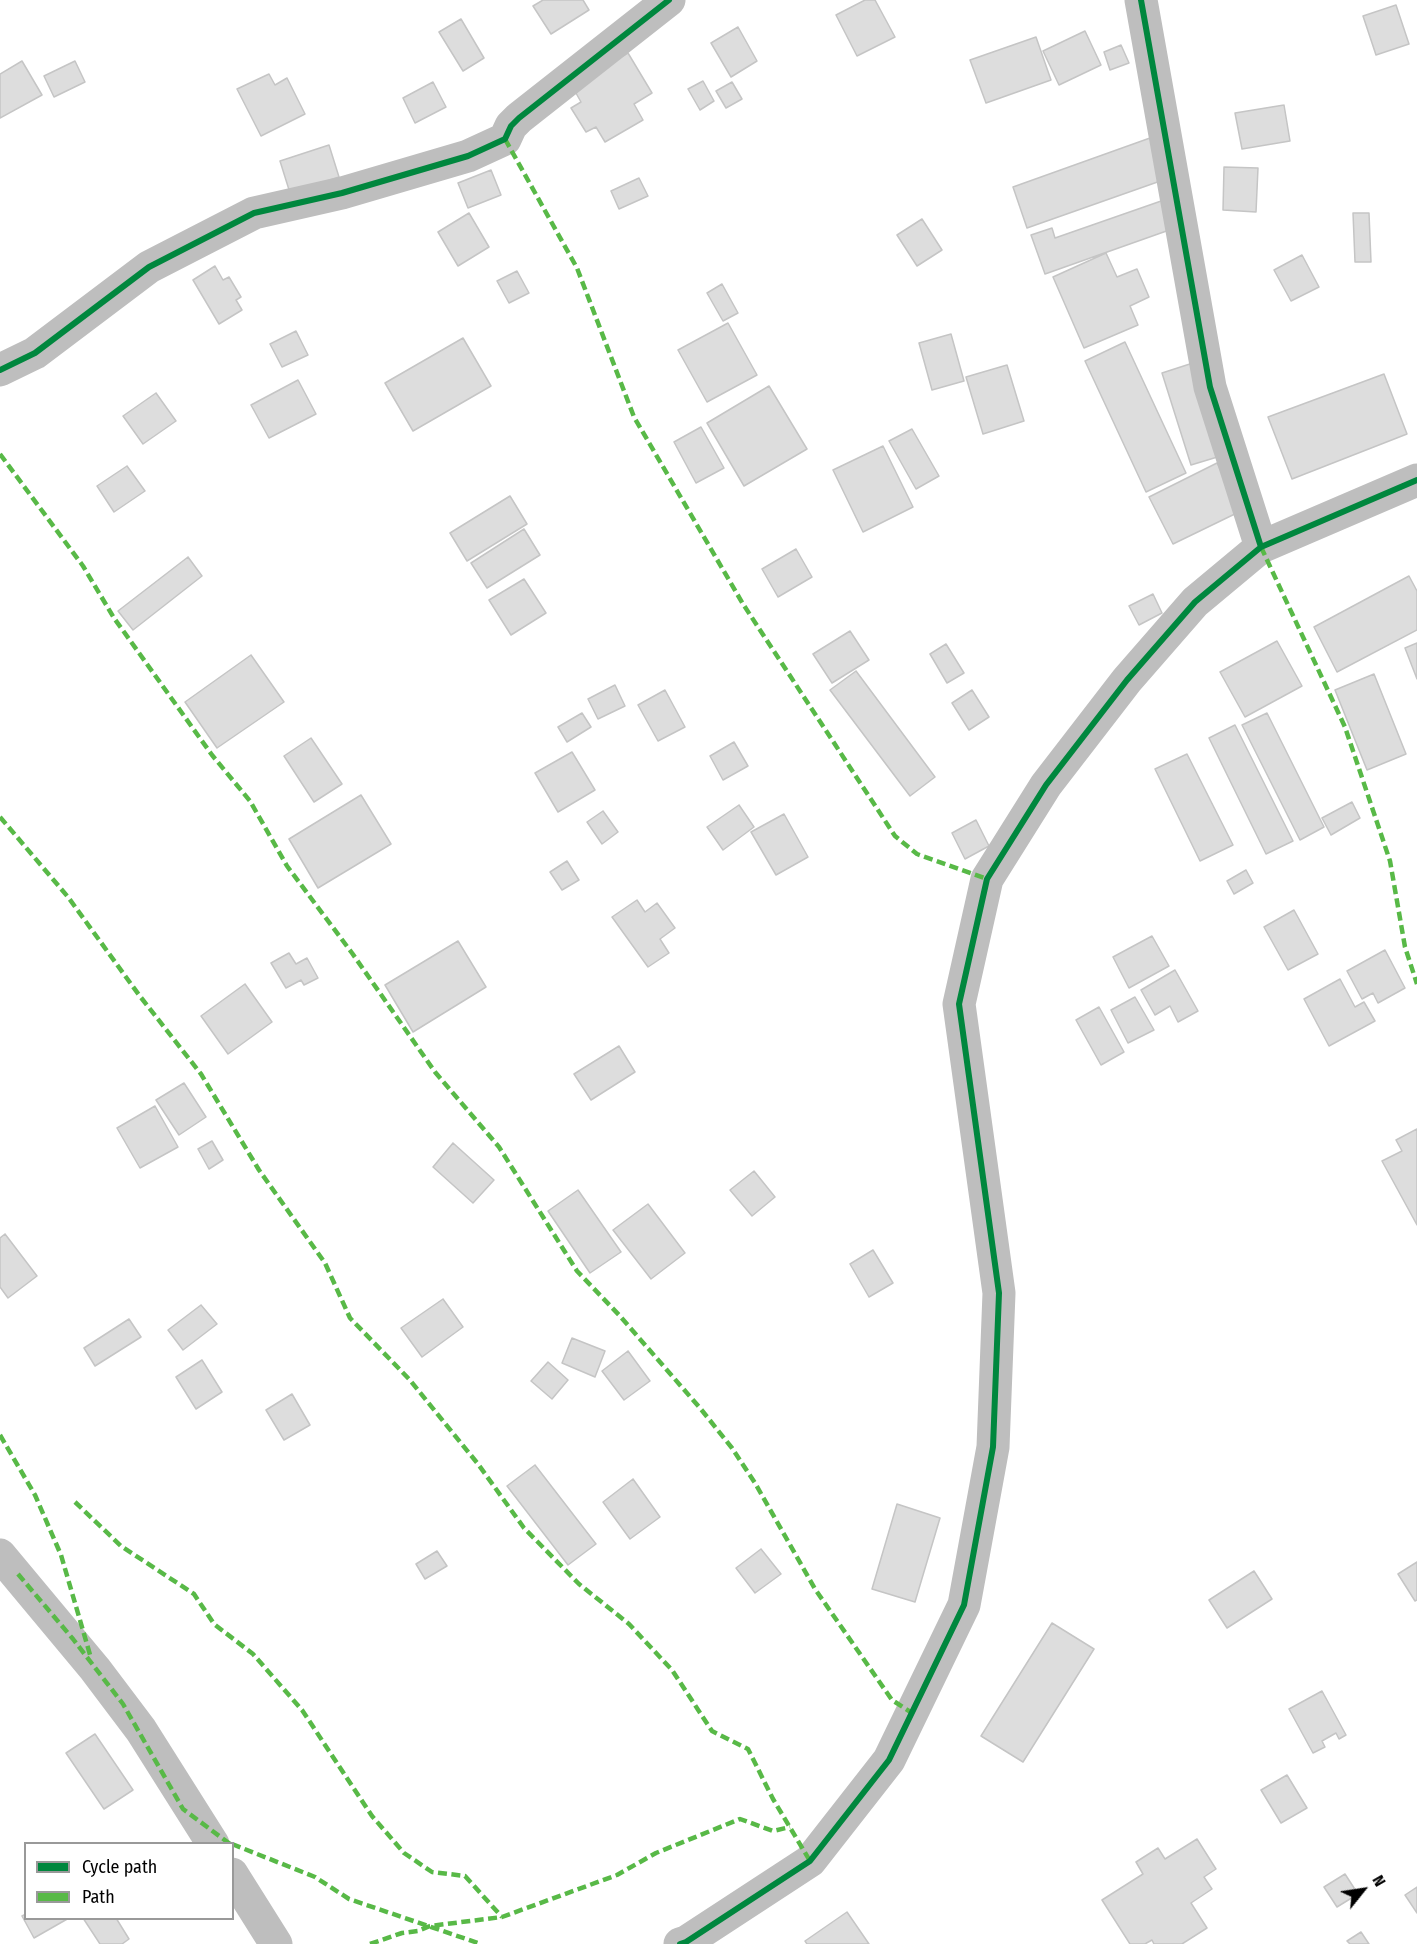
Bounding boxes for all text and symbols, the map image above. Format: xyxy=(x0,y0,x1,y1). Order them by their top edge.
legend xyxy=(24,1842,234,1920)
text: Cycle path xyxy=(82,1856,157,1878)
north arrow xyxy=(1333,1860,1393,1920)
text: N xyxy=(1368,1872,1390,1890)
text: Path xyxy=(82,1886,115,1908)

